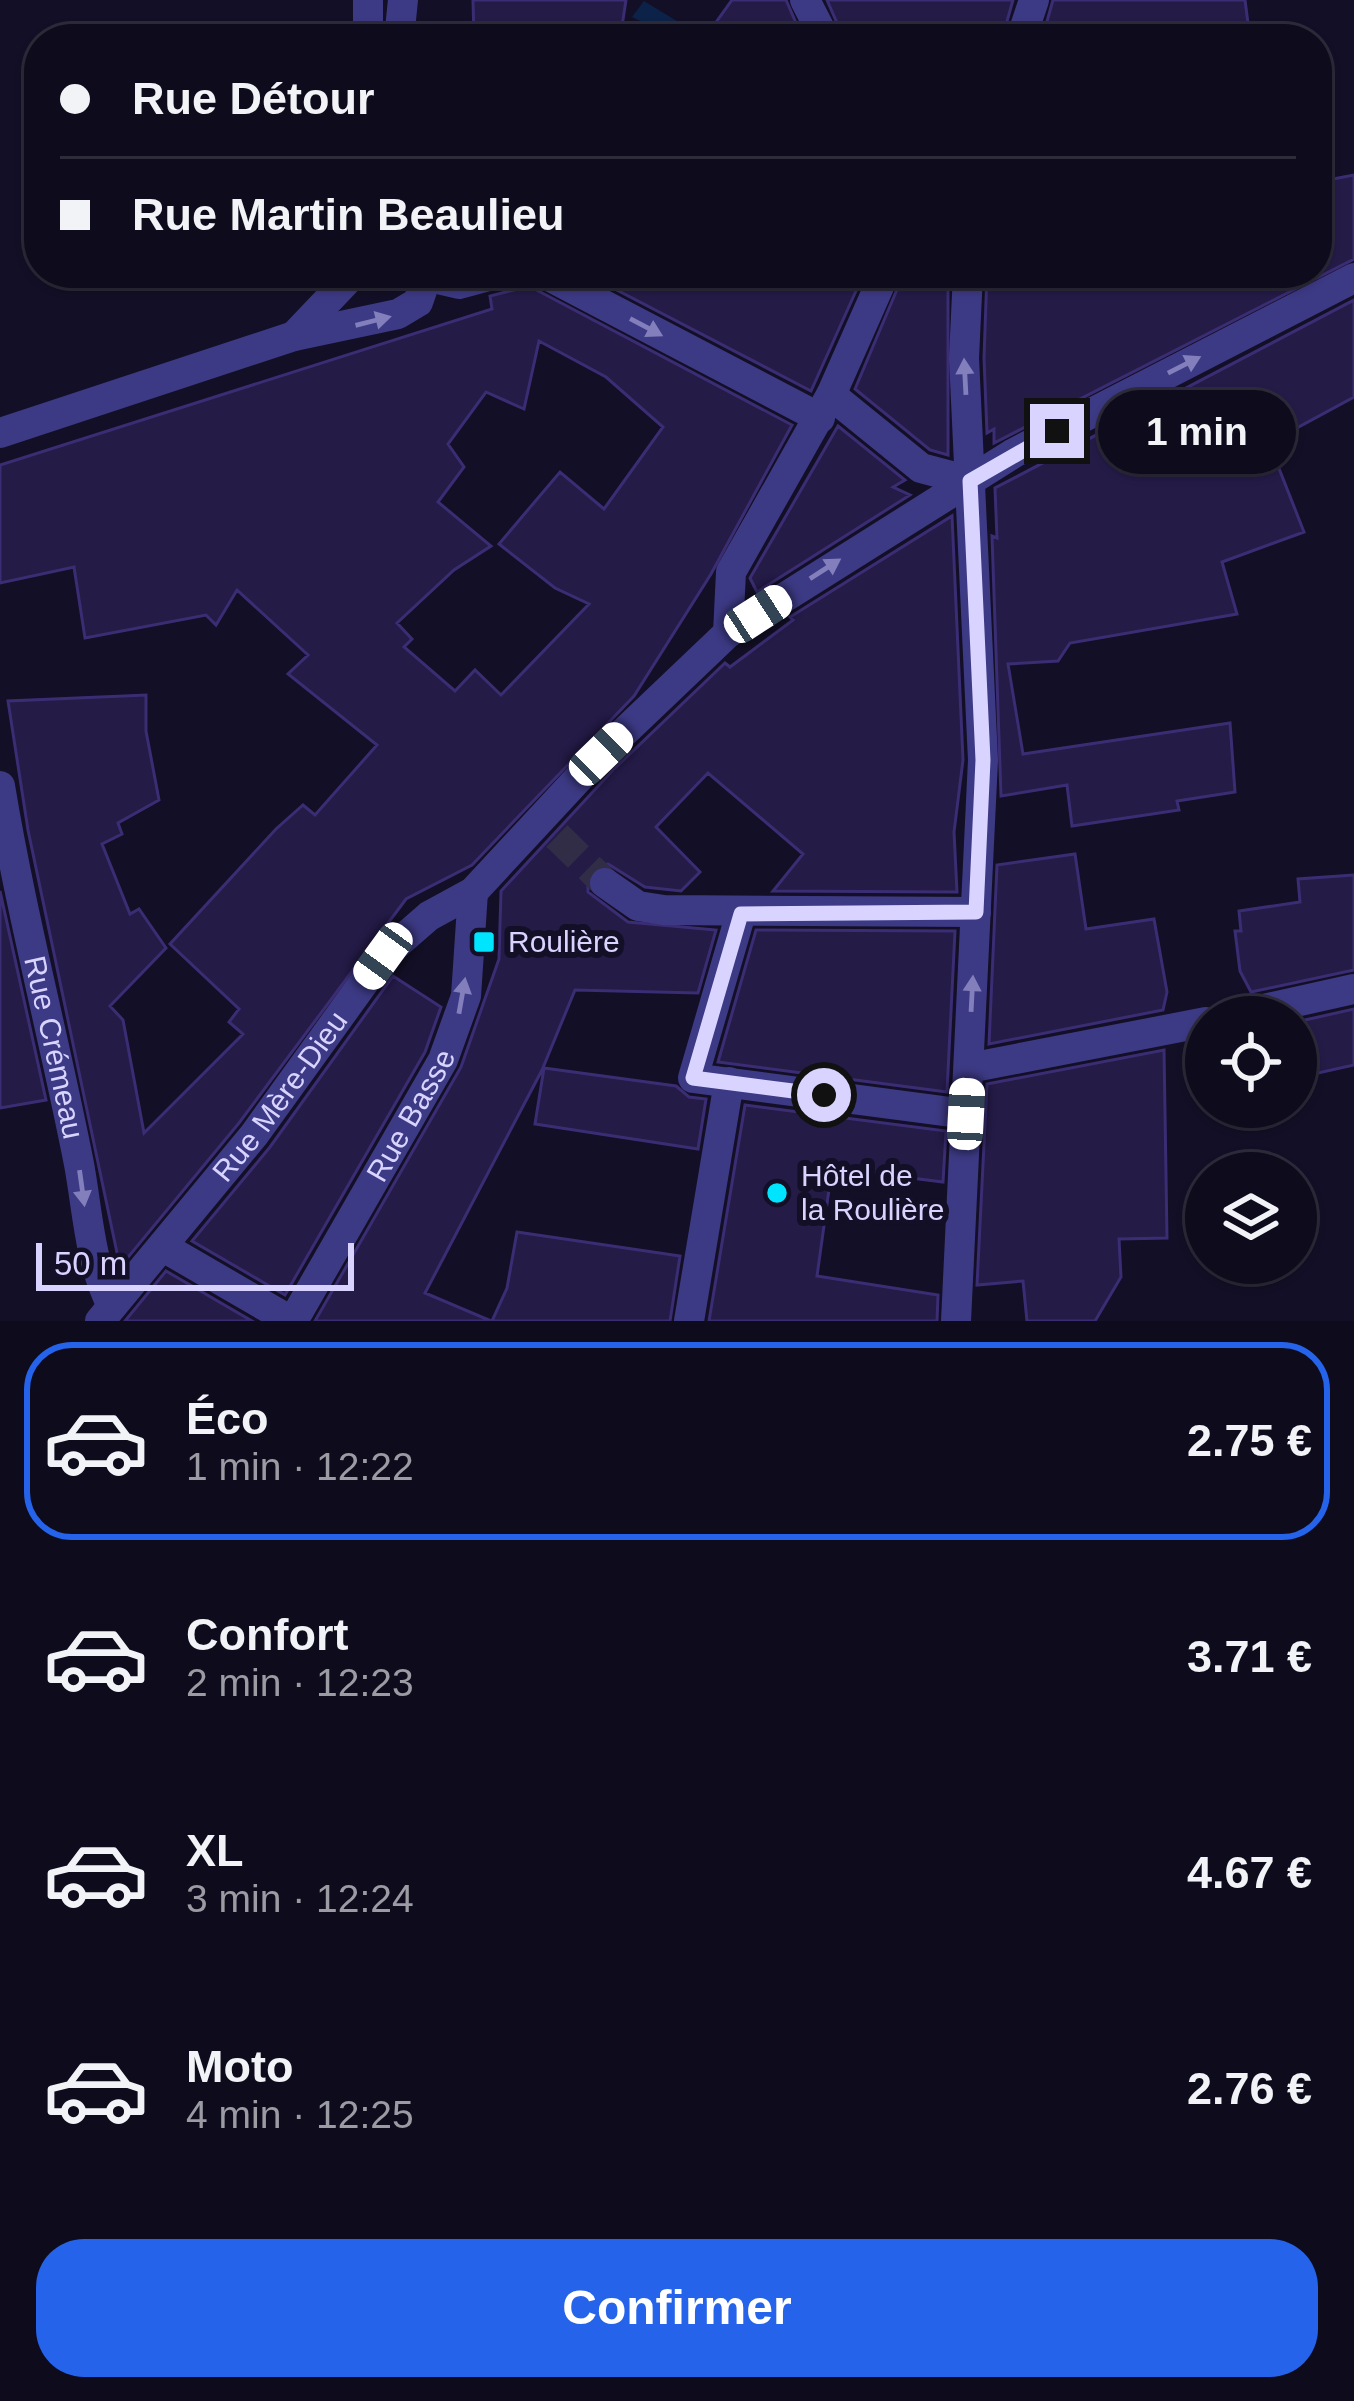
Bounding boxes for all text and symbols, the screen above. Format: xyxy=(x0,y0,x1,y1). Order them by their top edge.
text: Rue Détour xyxy=(132,73,375,124)
text: Rue Martin Beaulieu xyxy=(132,189,565,240)
one-way arrow xyxy=(355,311,392,330)
one-way arrow xyxy=(629,316,664,337)
one-way arrow xyxy=(1166,356,1201,376)
one-way arrow xyxy=(956,357,975,395)
callout: 1 min xyxy=(1099,389,1297,473)
route end xyxy=(1030,404,1084,458)
text: 1 min xyxy=(1146,410,1248,453)
one-way arrow xyxy=(809,559,842,581)
car xyxy=(718,579,798,649)
car xyxy=(563,716,639,792)
car xyxy=(347,916,419,996)
place label: Roulière xyxy=(508,925,620,958)
marker: Roulière xyxy=(471,929,497,955)
street label: Rue Crémeau xyxy=(18,953,91,1142)
one-way arrow xyxy=(963,974,982,1012)
one-way arrow xyxy=(454,976,472,1014)
map controls xyxy=(1185,996,1317,1284)
button: locate xyxy=(1185,996,1317,1128)
street label: Rue Mère-Dieu xyxy=(206,1005,354,1188)
street label: Rue Basse xyxy=(360,1045,461,1187)
route start xyxy=(797,1068,851,1122)
car xyxy=(946,1077,986,1151)
button: layers xyxy=(1185,1152,1317,1284)
place label: Hôtel de la Roulière xyxy=(801,1159,944,1226)
one-way arrow xyxy=(73,1170,92,1207)
marker: Hôtel de la Roulière xyxy=(764,1180,790,1206)
scale bar xyxy=(36,1237,354,1290)
text: 50 m xyxy=(54,1245,127,1282)
icon: car xyxy=(42,1387,150,1495)
text: Éco xyxy=(186,1393,269,1444)
text: 2.75 € xyxy=(1187,1415,1312,1466)
text: 1 min · 12:22 xyxy=(186,1445,414,1488)
icon: car xyxy=(42,1603,150,1711)
text: Confort xyxy=(186,1609,348,1660)
text: 3.71 € xyxy=(1187,1631,1312,1682)
text: 2 min · 12:23 xyxy=(186,1661,414,1704)
icon: car xyxy=(42,1819,150,1927)
text: XL xyxy=(186,1825,244,1876)
text: 4.67 € xyxy=(1187,1847,1312,1898)
text: 3 min · 12:24 xyxy=(186,1877,414,1920)
icon: car xyxy=(42,2035,150,2143)
text: Moto xyxy=(186,2041,293,2092)
text: 2.76 € xyxy=(1187,2063,1312,2114)
text: 4 min · 12:25 xyxy=(186,2093,414,2136)
button: Confirmer xyxy=(36,2239,1318,2377)

